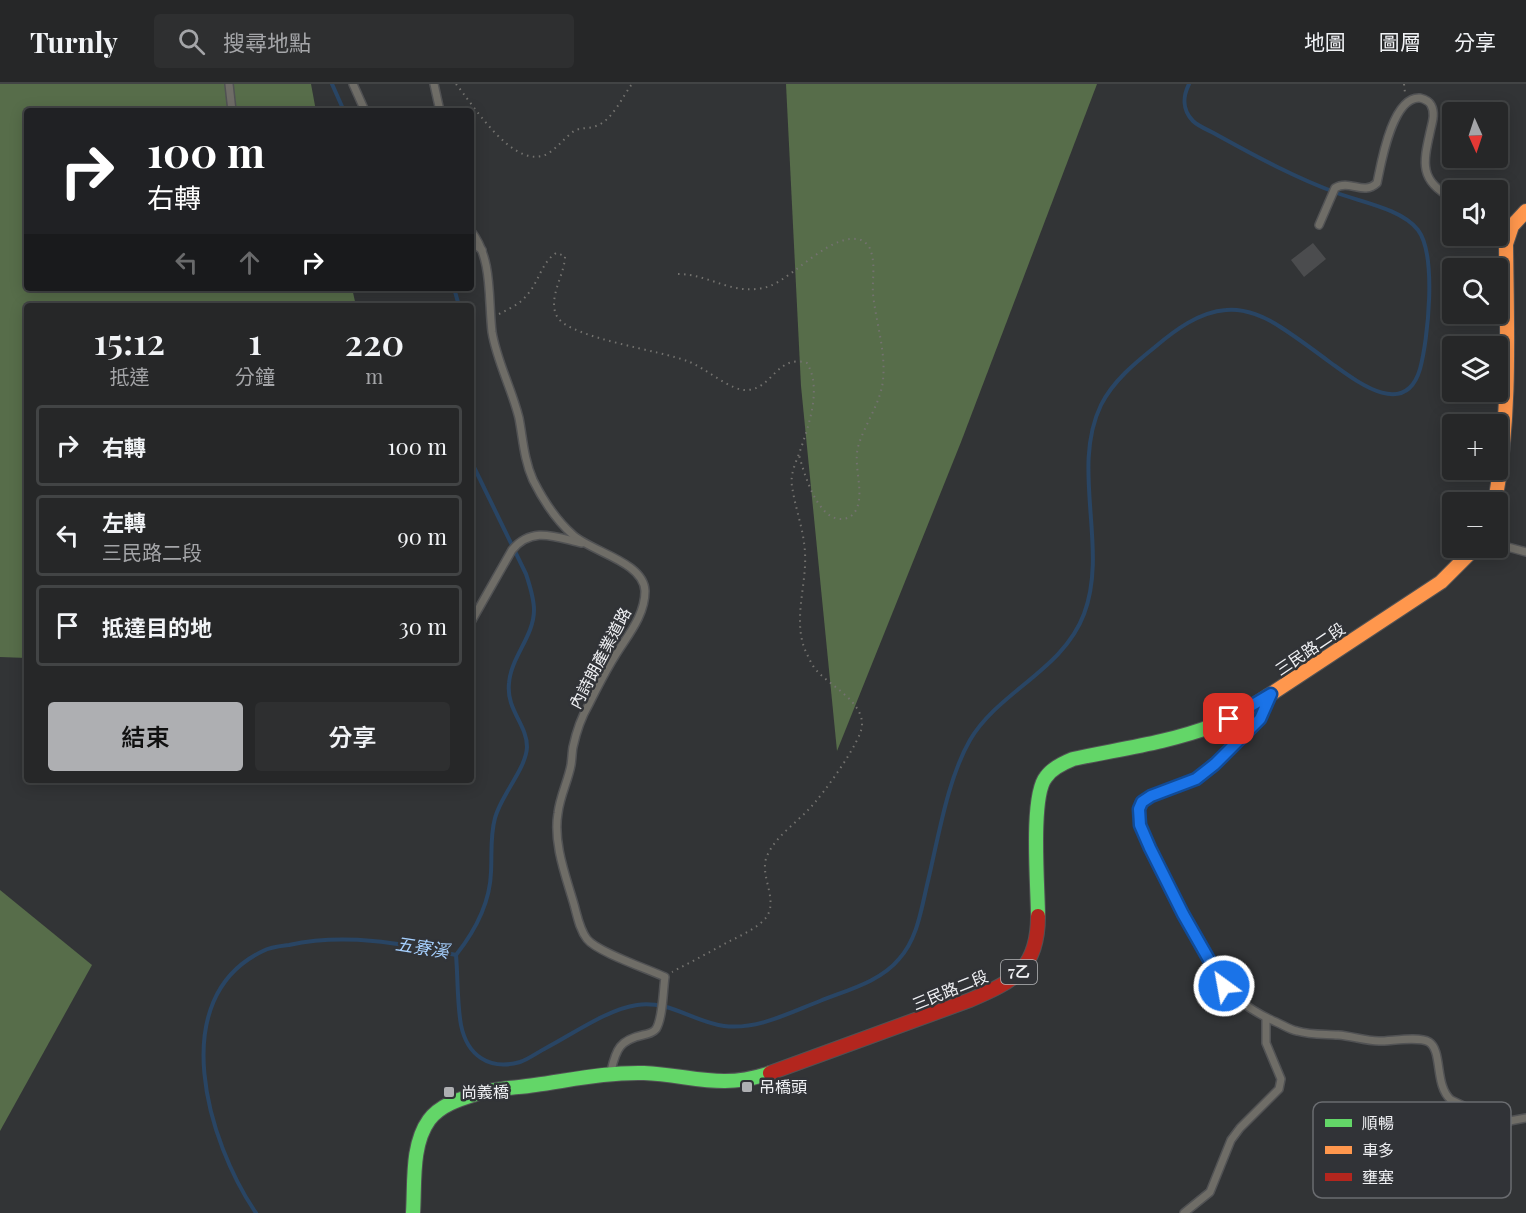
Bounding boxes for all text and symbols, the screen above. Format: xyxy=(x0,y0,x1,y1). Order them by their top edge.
search box xyxy=(154,14,574,68)
text: Turnly xyxy=(30,23,118,60)
icon: search xyxy=(175,25,208,58)
text: 搜尋地點 xyxy=(223,27,311,57)
text: 地圖 xyxy=(1304,27,1346,55)
text: 圖層 xyxy=(1379,27,1421,55)
text: 分享 xyxy=(1454,27,1496,55)
north arrow xyxy=(1442,102,1508,168)
map controls xyxy=(1442,102,1508,558)
text: 100 m xyxy=(147,123,265,179)
icon: right xyxy=(48,132,126,210)
text: 右轉 xyxy=(147,179,201,215)
button: sound xyxy=(1442,180,1508,246)
icon: left xyxy=(170,246,203,279)
icon: ahead xyxy=(233,246,266,279)
icon: right xyxy=(296,246,329,279)
button: search xyxy=(1442,258,1508,324)
text: 15:12 xyxy=(94,316,165,364)
text: 1 xyxy=(248,316,262,364)
text: 220 xyxy=(345,317,404,365)
button: layers xyxy=(1442,336,1508,402)
text: 抵達 xyxy=(110,362,150,389)
text: 分鐘 xyxy=(235,362,275,389)
text: m xyxy=(366,362,383,389)
button: + xyxy=(1442,414,1508,480)
icon: right xyxy=(51,429,84,462)
text: 100 m xyxy=(387,431,447,461)
text: 右轉 xyxy=(102,432,146,462)
button: − xyxy=(1442,492,1508,558)
text: 左轉 xyxy=(102,507,146,537)
icon: left xyxy=(51,519,84,552)
text: 90 m xyxy=(398,521,447,551)
text: 三民路二段 xyxy=(102,538,202,565)
street label: 內詩朗產業道路 xyxy=(564,603,635,712)
icon: arrive xyxy=(51,609,84,642)
text: 30 m xyxy=(399,611,447,641)
text: 抵達目的地 xyxy=(102,612,212,642)
street label: 三民路二段 xyxy=(1271,618,1349,680)
pin xyxy=(1203,693,1254,744)
button: 結束 xyxy=(48,702,243,771)
button: 分享 xyxy=(255,702,450,771)
icon: arrive xyxy=(1212,702,1245,735)
water label: 五寮溪 xyxy=(394,931,454,964)
position arrow xyxy=(1192,954,1256,1018)
road number: 7乙 xyxy=(1001,960,1037,984)
street label: 三民路二段 xyxy=(909,965,991,1014)
place label: 吊橋頭 xyxy=(759,1076,807,1097)
marker: 吊橋頭 xyxy=(740,1080,754,1094)
place label: 尚義橋 xyxy=(461,1081,509,1102)
marker: 尚義橋 xyxy=(442,1085,456,1099)
legend xyxy=(1313,1102,1511,1198)
text: 順暢 xyxy=(1362,1112,1394,1133)
text: 車多 xyxy=(1362,1139,1394,1160)
text: 壅塞 xyxy=(1362,1166,1394,1187)

